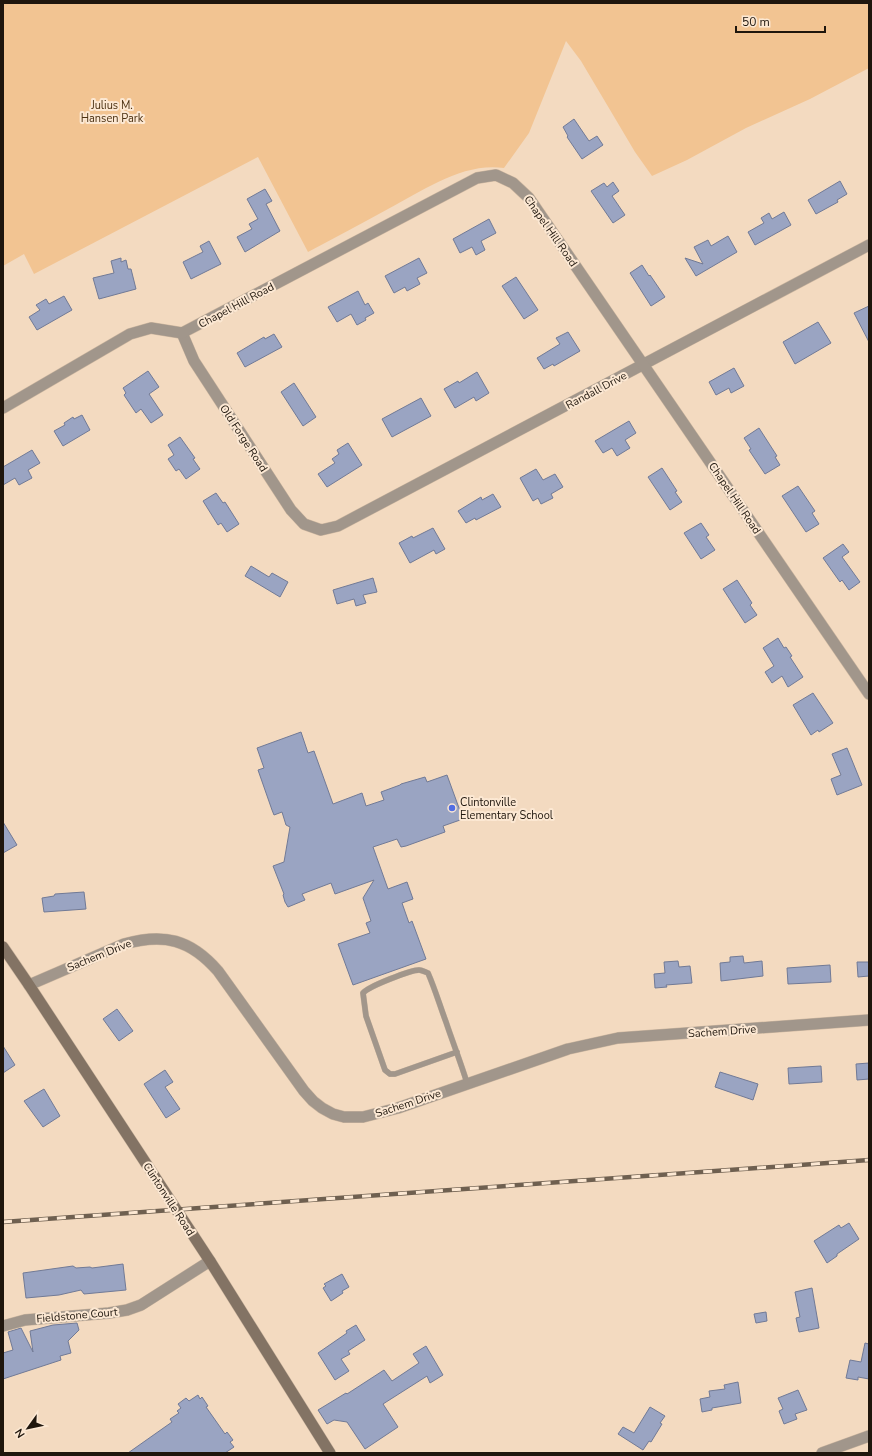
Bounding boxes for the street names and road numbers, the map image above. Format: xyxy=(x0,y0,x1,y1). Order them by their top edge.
street label: Chapel Hill Road xyxy=(520,193,581,270)
street label: Chapel Hill Road xyxy=(196,279,277,332)
street label: Randall Drive xyxy=(563,368,630,413)
street label: Old Forge Road xyxy=(216,402,271,475)
street label: Chapel Hill Road xyxy=(705,459,764,537)
street label: Sachem Drive xyxy=(65,936,134,975)
street label: Sachem Drive xyxy=(688,1022,757,1041)
street label: Sachem Drive xyxy=(373,1086,443,1121)
street label: Clintonville Road xyxy=(139,1160,198,1239)
street label: Fieldstone Court xyxy=(36,1304,118,1327)

